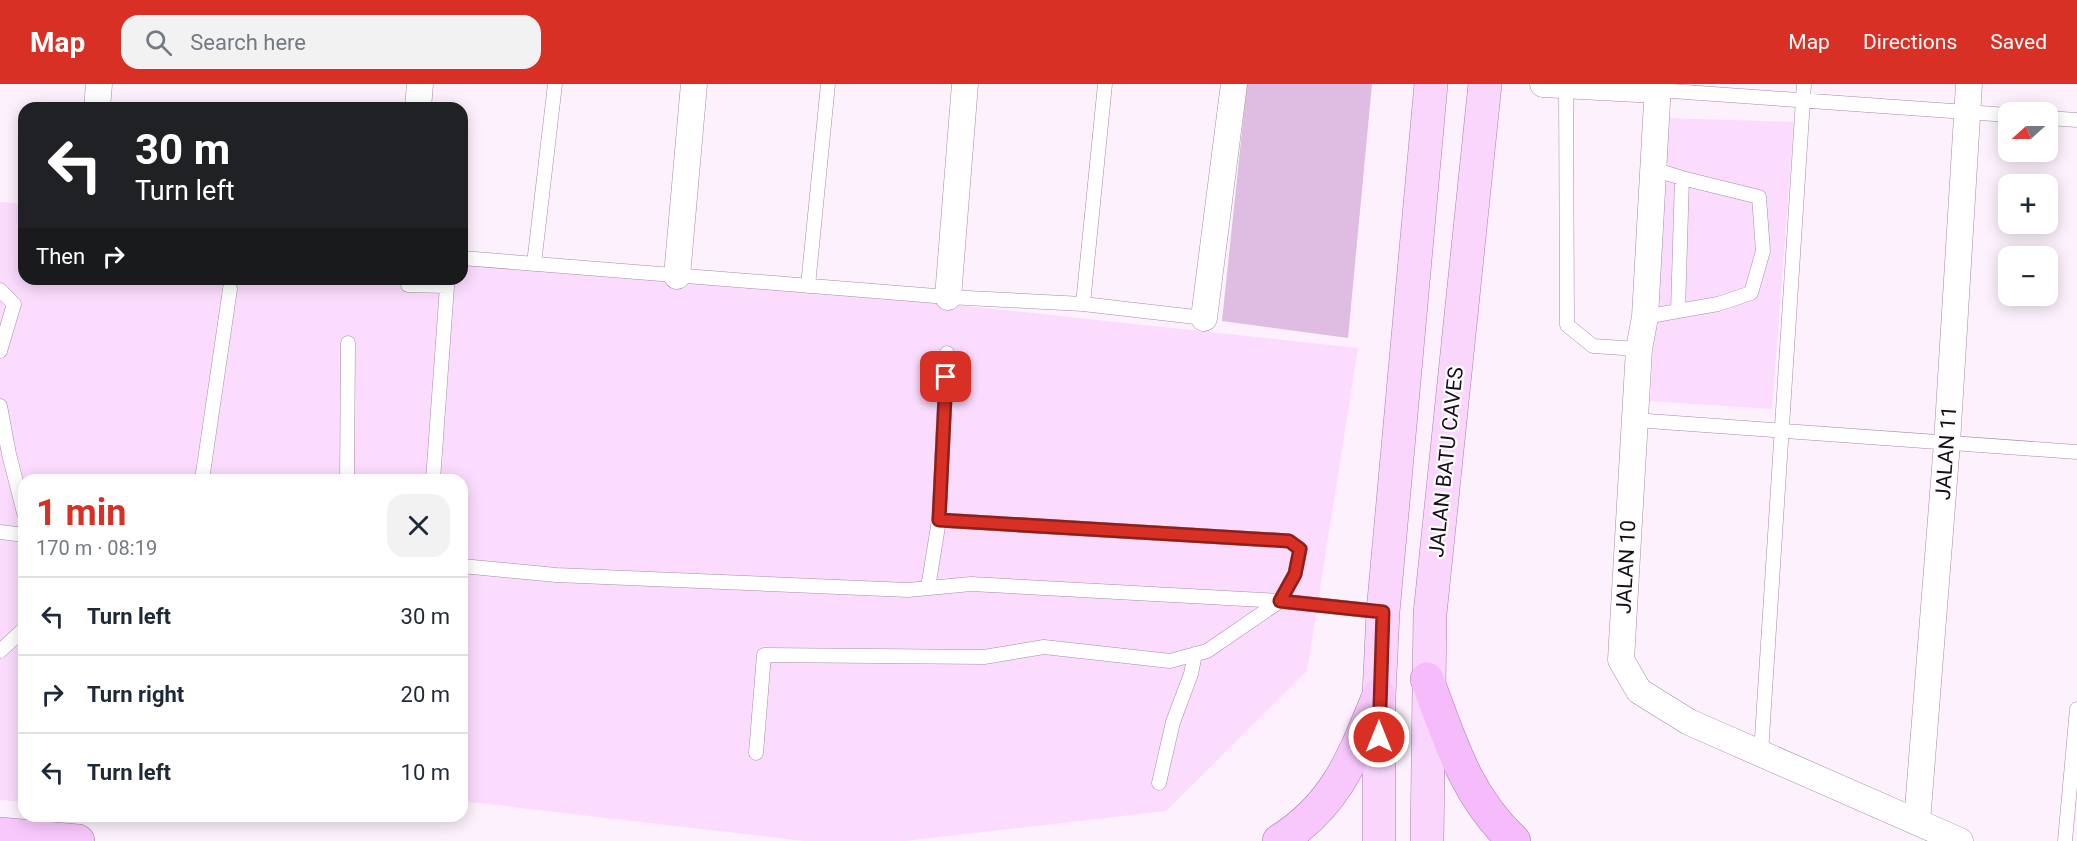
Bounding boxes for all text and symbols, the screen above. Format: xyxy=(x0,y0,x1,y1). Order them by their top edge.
search box xyxy=(121,15,541,69)
text: Map xyxy=(30,26,85,59)
icon: search xyxy=(142,26,175,59)
text: Search here xyxy=(190,30,306,55)
text: Map xyxy=(1788,30,1830,54)
text: Directions xyxy=(1863,30,1957,54)
text: Saved xyxy=(1990,30,2047,54)
north arrow xyxy=(1998,102,2058,162)
map controls xyxy=(1998,102,2058,306)
text: 30 m xyxy=(135,125,230,174)
icon: left xyxy=(36,126,114,204)
button: + xyxy=(1998,174,2058,234)
text: Turn left xyxy=(135,175,235,207)
icon: right xyxy=(97,240,130,273)
text: Then xyxy=(36,244,85,269)
button: − xyxy=(1998,246,2058,306)
pin xyxy=(920,351,971,402)
icon: arrive xyxy=(929,360,962,393)
street label: JALAN BATU CAVES xyxy=(1424,366,1468,558)
street label: JALAN 11 xyxy=(1931,405,1961,501)
text: 1 min xyxy=(36,492,127,534)
button: close xyxy=(387,494,450,557)
street label: JALAN 10 xyxy=(1612,519,1640,615)
text: 170 m · 08:19 xyxy=(36,536,157,560)
icon: left xyxy=(36,600,69,633)
text: Turn left xyxy=(87,604,171,629)
text: 30 m xyxy=(401,604,450,629)
icon: right xyxy=(36,678,69,711)
text: Turn right xyxy=(87,682,184,707)
text: 20 m xyxy=(401,682,450,707)
position arrow xyxy=(1347,705,1411,769)
icon: left xyxy=(36,756,69,789)
text: Turn left xyxy=(87,760,171,785)
text: 10 m xyxy=(401,760,450,785)

